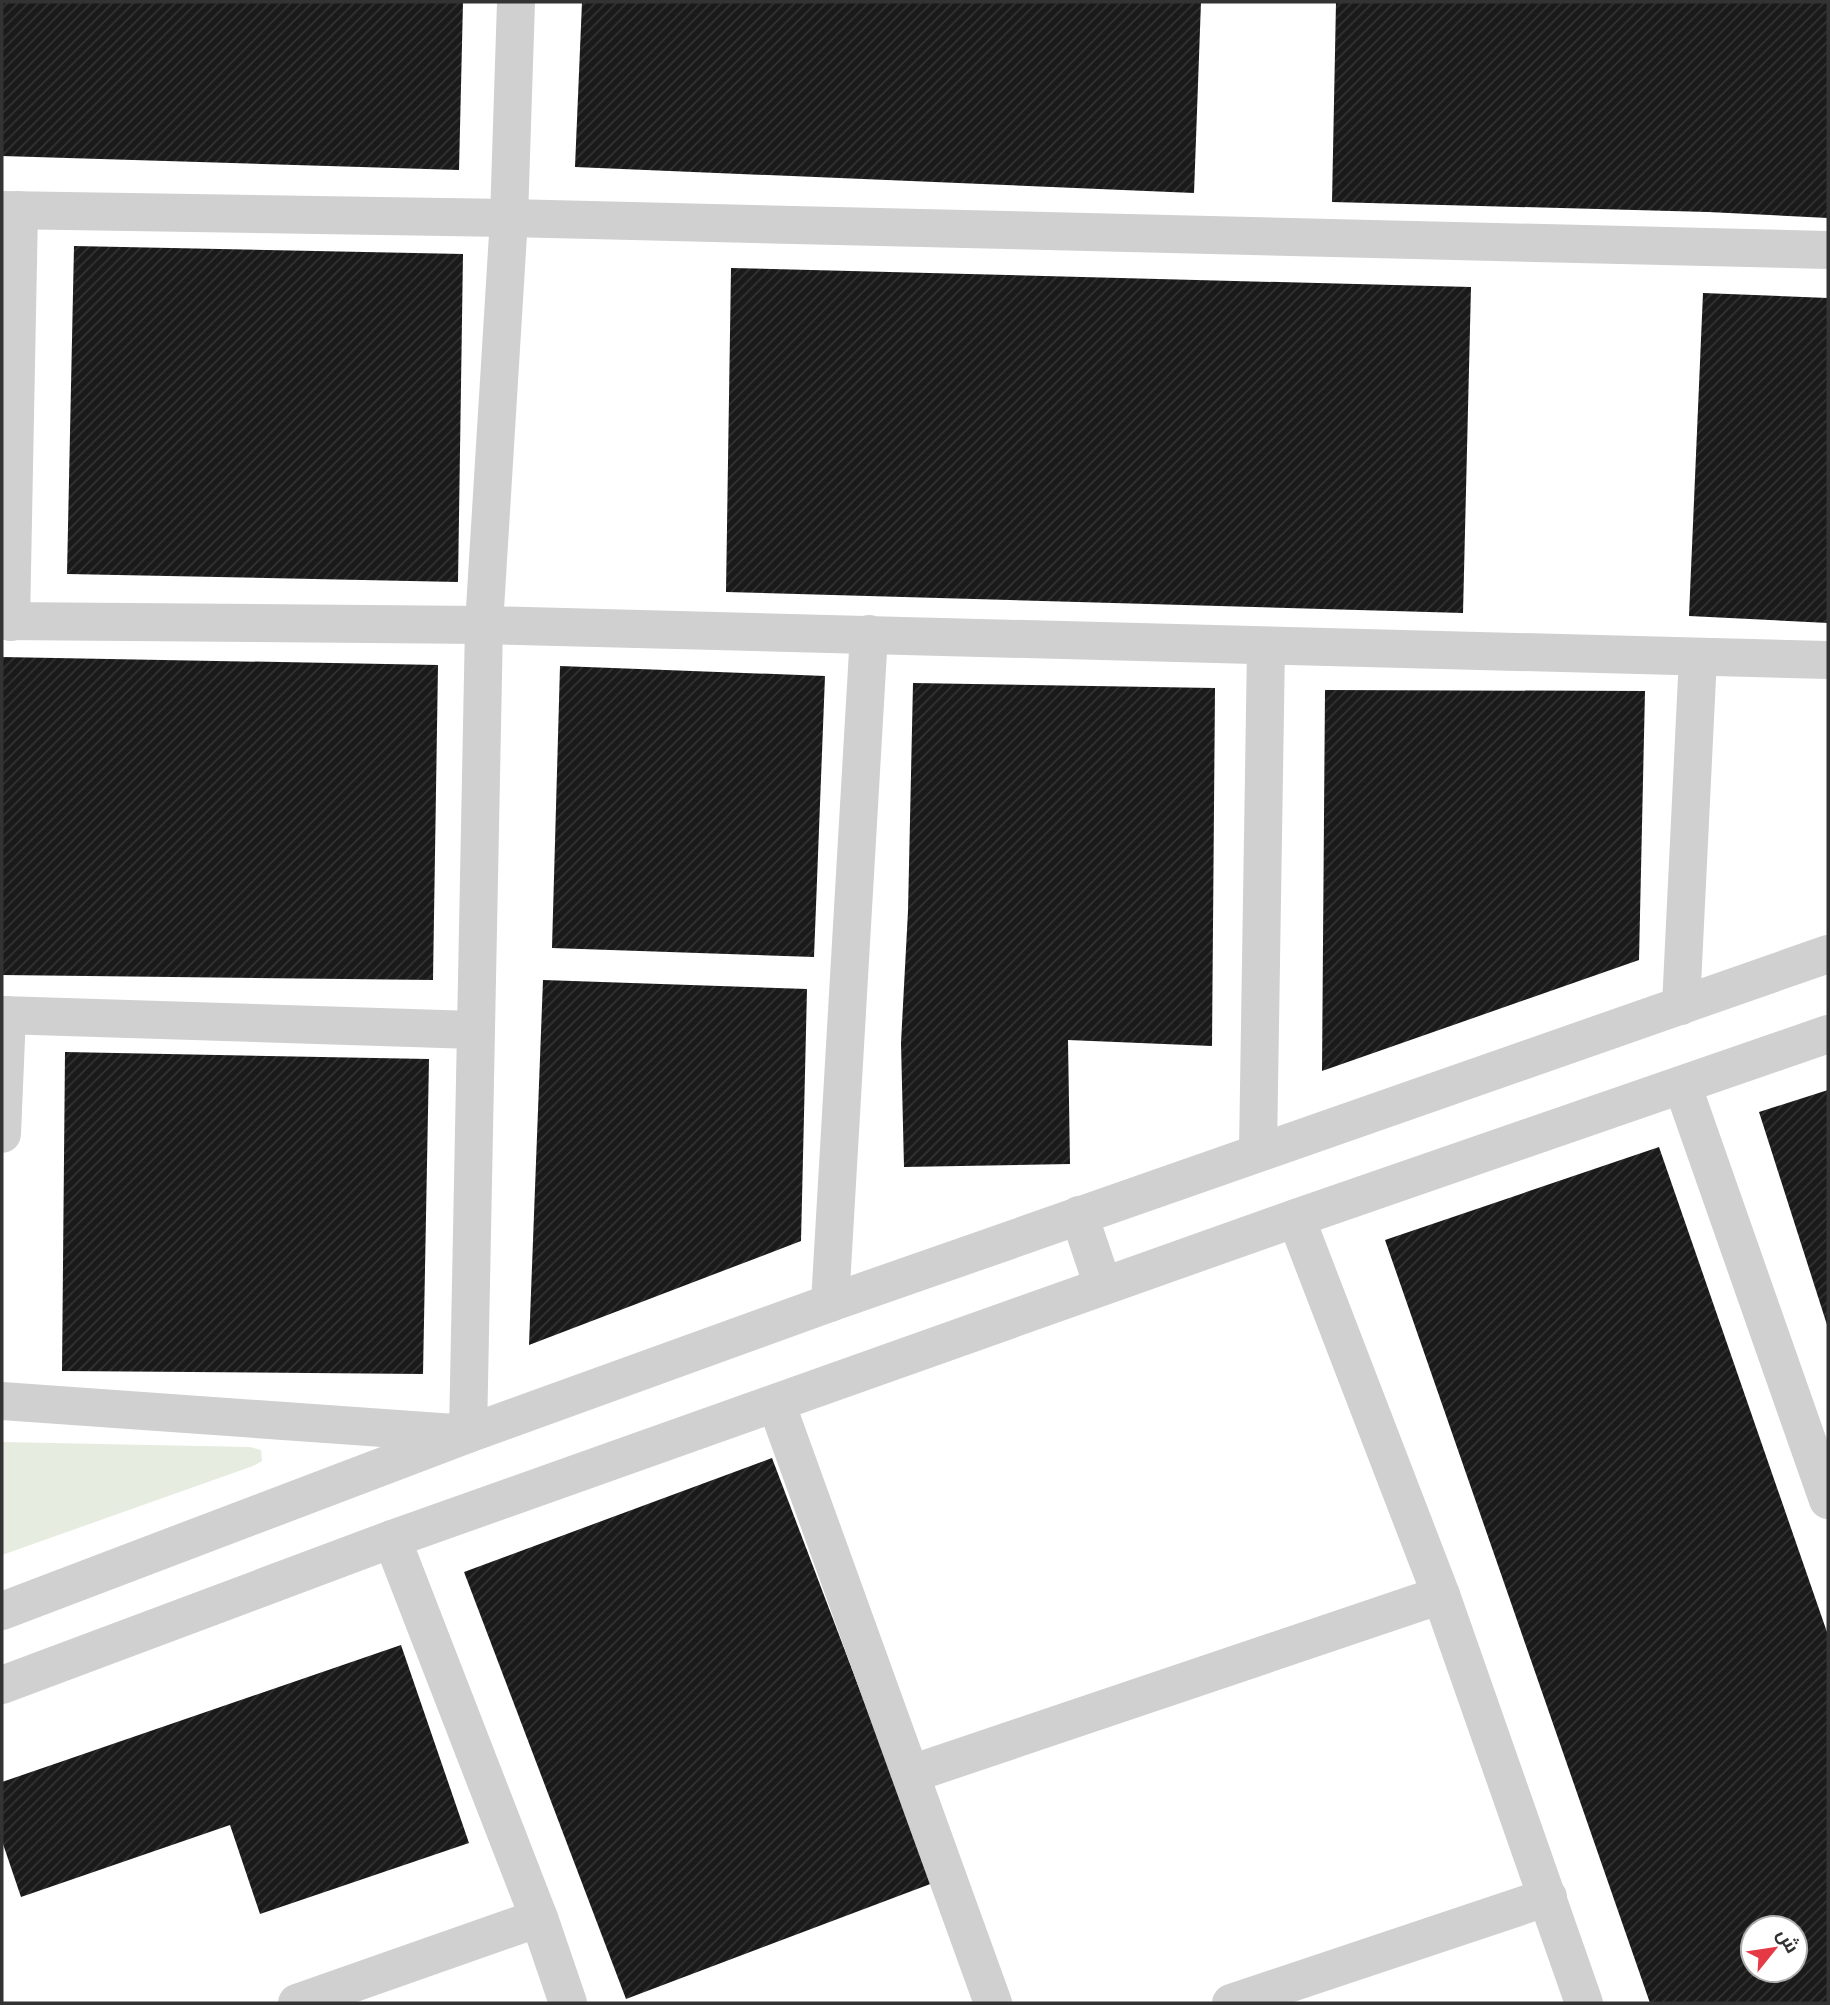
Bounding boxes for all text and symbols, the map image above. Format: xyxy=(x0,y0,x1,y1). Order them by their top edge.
north arrow xyxy=(1739,1914,1809,1984)
text: ش xyxy=(1772,1924,1805,1957)

